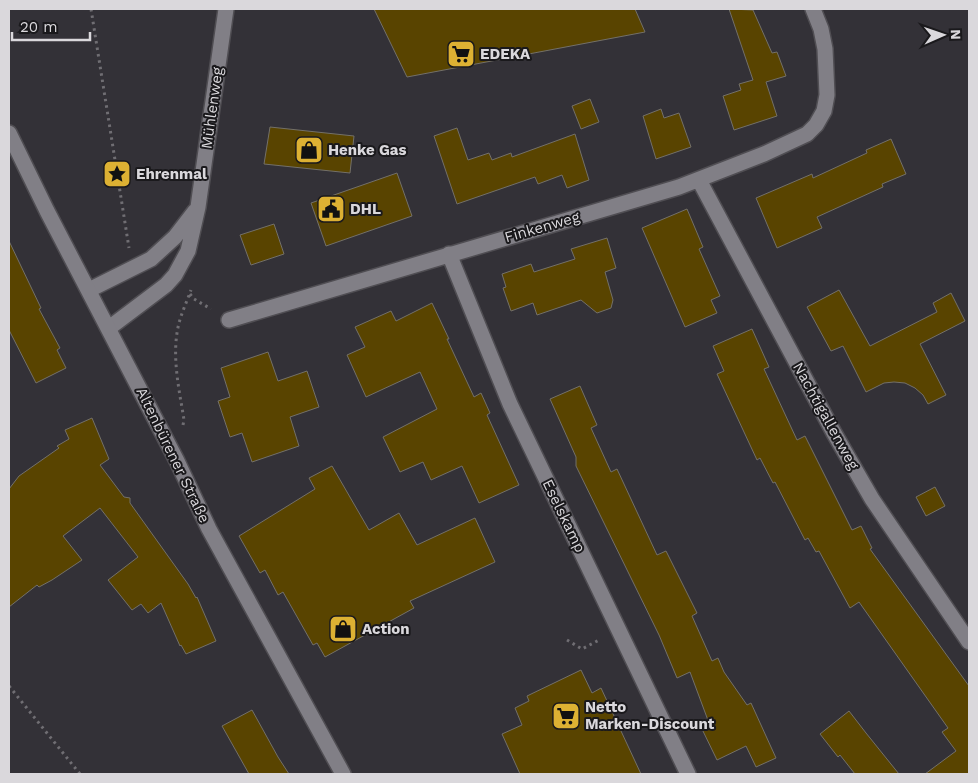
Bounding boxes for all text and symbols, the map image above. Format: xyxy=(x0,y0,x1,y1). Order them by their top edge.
scale bar xyxy=(12,10,90,42)
north arrow xyxy=(918,10,968,60)
text: 20 m xyxy=(20,18,58,36)
text: N xyxy=(948,29,964,40)
supermarket icon: EDEKA xyxy=(446,39,476,69)
place label: EDEKA xyxy=(480,45,531,63)
street label: Mühlenweg xyxy=(197,66,227,150)
shop icon: Henke Gas xyxy=(294,135,324,165)
place label: Henke Gas xyxy=(328,141,407,159)
place icon: Ehrenmal xyxy=(102,159,132,189)
place label: Ehrenmal xyxy=(136,165,207,183)
public building icon: DHL xyxy=(316,194,346,224)
place label: DHL xyxy=(350,200,381,218)
street label: Finkenweg xyxy=(502,208,582,246)
street label: Nachtigallenweg xyxy=(789,359,863,473)
street label: Altenbürener Straße xyxy=(132,384,214,526)
street label: Eselskamp xyxy=(539,476,589,556)
shop icon: Action xyxy=(328,614,358,644)
place label: Action xyxy=(362,620,410,638)
place label: Netto Marken-Discount xyxy=(585,698,715,733)
supermarket icon: Netto Marken-Discount xyxy=(551,701,581,731)

